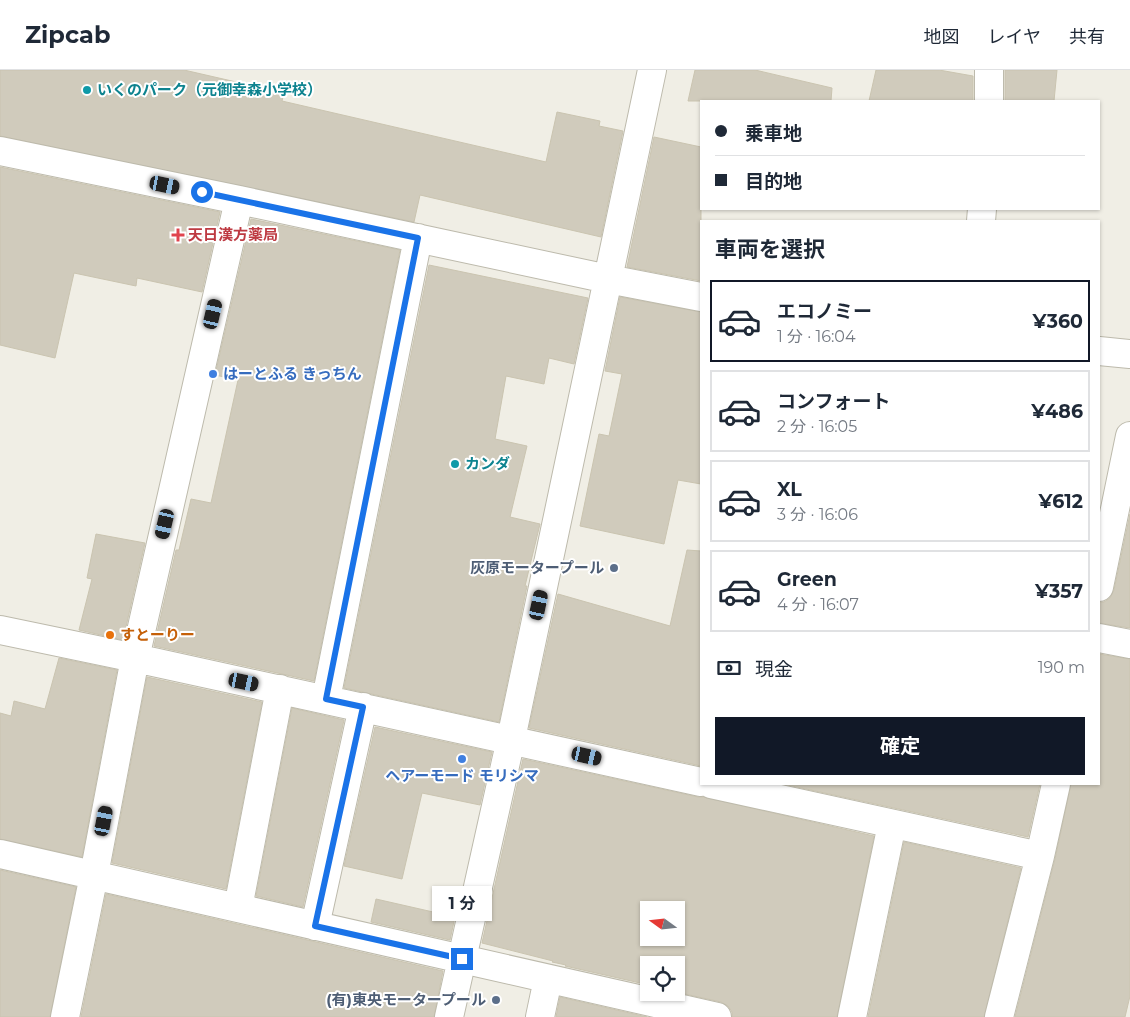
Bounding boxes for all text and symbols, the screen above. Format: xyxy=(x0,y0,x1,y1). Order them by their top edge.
text: Zipcab xyxy=(25,20,110,49)
text: 地図 xyxy=(924,26,960,48)
text: レイヤ xyxy=(988,26,1041,48)
text: 共有 xyxy=(1069,26,1105,48)
place label: いくのパーク（元御幸森小学校） xyxy=(97,80,322,99)
marker: いくのパーク（元御幸森小学校） xyxy=(81,84,93,96)
text: 乗車地 xyxy=(745,122,802,145)
text: 目的地 xyxy=(745,170,802,193)
car xyxy=(148,175,181,195)
route start xyxy=(191,181,213,203)
place label: 天日漢方薬局 xyxy=(188,225,278,244)
marker: 天日漢方薬局 xyxy=(172,229,184,241)
text: 車両を選択 xyxy=(715,236,825,263)
car xyxy=(202,298,223,330)
icon: car xyxy=(717,299,762,344)
text: エコノミー xyxy=(777,300,872,323)
text: ¥360 xyxy=(1033,310,1083,333)
text: 1 分 · 16:04 xyxy=(777,327,855,346)
place label: はーとふる きっちん xyxy=(223,364,362,383)
marker: はーとふる きっちん xyxy=(207,368,219,380)
icon: car xyxy=(717,389,762,434)
text: コンフォート xyxy=(777,390,890,413)
text: ¥486 xyxy=(1031,400,1083,423)
text: 2 分 · 16:05 xyxy=(777,417,857,436)
place label: カンダ xyxy=(465,454,510,473)
marker: カンダ xyxy=(449,458,461,470)
text: XL xyxy=(777,478,802,501)
icon: car xyxy=(717,479,762,524)
text: ¥612 xyxy=(1039,490,1083,513)
text: 3 分 · 16:06 xyxy=(777,505,858,524)
car xyxy=(154,508,175,540)
place label: 灰原モータープール xyxy=(470,558,604,577)
marker: 灰原モータープール xyxy=(608,562,620,574)
text: Green xyxy=(777,568,837,591)
icon: car xyxy=(717,569,762,614)
text: ¥357 xyxy=(1035,580,1083,603)
car xyxy=(528,589,549,621)
text: 4 分 · 16:07 xyxy=(777,595,859,614)
place label: すとーりー xyxy=(120,625,195,644)
marker: すとーりー xyxy=(104,629,116,641)
icon: cash xyxy=(715,654,743,682)
text: 現金 xyxy=(755,658,793,681)
text: 190 m xyxy=(1038,658,1085,677)
car xyxy=(227,672,260,692)
button: 確定 xyxy=(715,717,1085,775)
car xyxy=(570,745,603,767)
marker: ヘアーモード モリシマ xyxy=(456,753,468,765)
place label: ヘアーモード モリシマ xyxy=(385,766,539,785)
car xyxy=(93,805,114,837)
callout: 1 分 xyxy=(432,886,492,922)
text: 1 分 xyxy=(449,894,475,913)
north arrow xyxy=(640,901,685,946)
map controls xyxy=(640,901,685,1001)
route end xyxy=(451,948,473,970)
button: locate xyxy=(640,956,685,1001)
place label: (有)東央モータープール xyxy=(326,990,486,1009)
marker: (有)東央モータープール xyxy=(490,994,502,1006)

